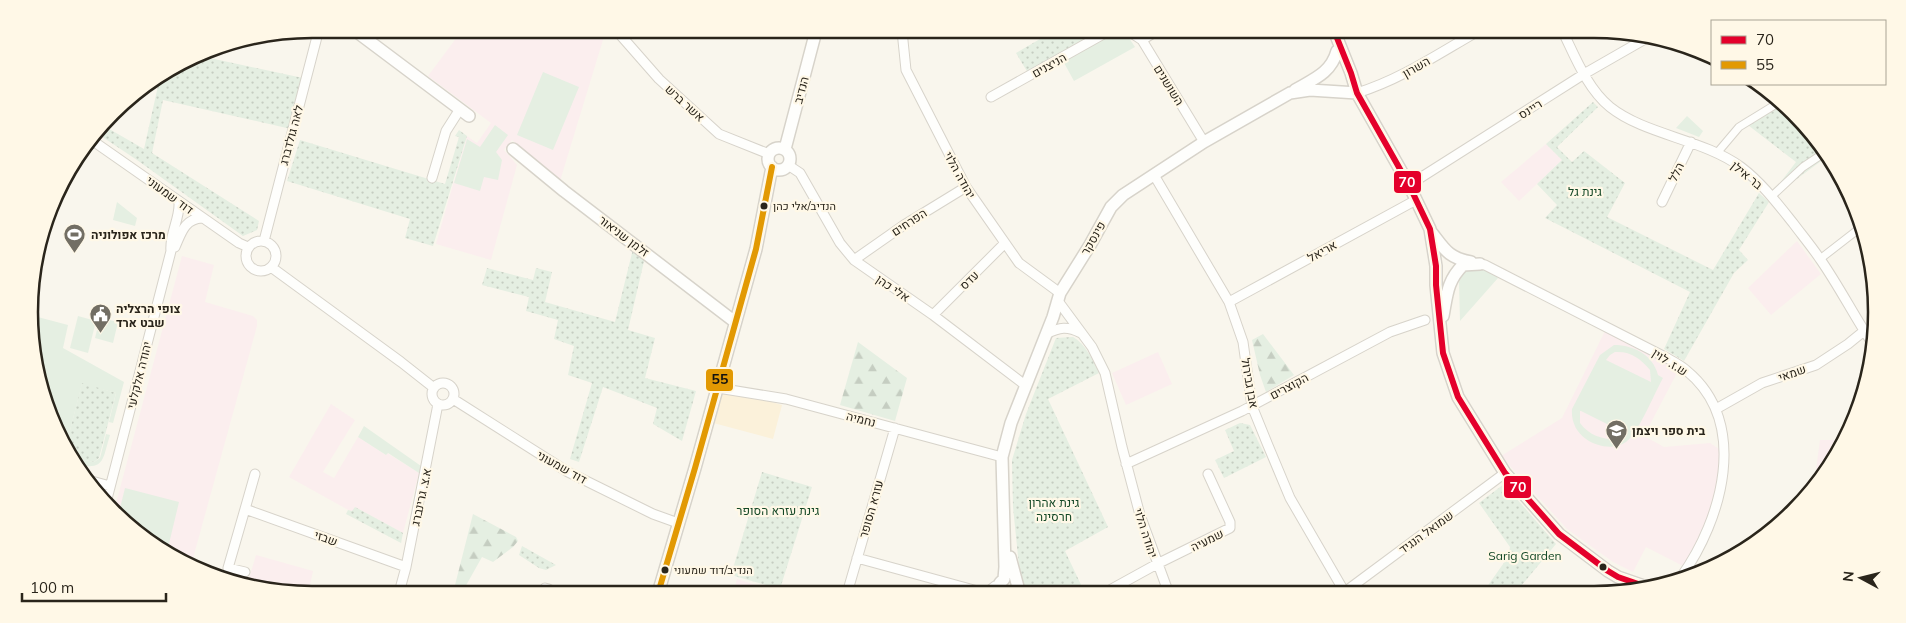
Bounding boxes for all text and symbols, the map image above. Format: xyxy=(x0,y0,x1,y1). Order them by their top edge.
legend xyxy=(1711,20,1886,85)
text: 70 xyxy=(1756,30,1774,49)
street label: הניצנים xyxy=(1029,49,1069,81)
street label: השרון xyxy=(1399,53,1433,81)
text: 55 xyxy=(1756,55,1774,74)
street label: השושנים xyxy=(1151,62,1187,108)
street label: הנדיב xyxy=(790,75,812,105)
street label: אשר ברש xyxy=(662,81,708,125)
street label: ריינס xyxy=(1515,96,1545,122)
street label: לאה גולדברג xyxy=(276,103,306,167)
street label: יהודה הלוי xyxy=(941,149,979,201)
street label: בר אילן xyxy=(1728,158,1766,193)
street label: הלל xyxy=(1665,160,1687,184)
line badge: 70 xyxy=(1393,170,1422,194)
street label: דוד שמעוני xyxy=(143,173,197,217)
text: 70 xyxy=(1399,173,1415,191)
park label: גינת גל xyxy=(1568,184,1602,199)
place label: הנדיב/אלי כהן xyxy=(773,199,836,213)
marker: הנדיב/אלי כהן xyxy=(759,201,769,211)
street label: הפרחים xyxy=(889,205,929,239)
street label: זלמן שניאור xyxy=(596,212,652,260)
street label: פינסקר xyxy=(1077,218,1109,258)
sports icon: מרכז אפולוניה xyxy=(63,222,87,253)
place label: מרכז אפולוניה xyxy=(91,227,166,242)
street label: אריאל xyxy=(1305,237,1339,265)
street label: עדס xyxy=(956,267,982,293)
street label: אלי כהן xyxy=(873,271,913,305)
place label: צופי הרצליה שבט ארד xyxy=(116,301,181,330)
public building icon: צופי הרצליה שבט ארד xyxy=(88,303,112,334)
street label: יהודה אלקלעי xyxy=(123,340,155,410)
street label: ש.ז. לוין xyxy=(1649,345,1691,379)
street label: אבן גבירול xyxy=(1238,357,1262,410)
street label: שמאי xyxy=(1776,361,1808,385)
line badge: 55 xyxy=(705,368,734,392)
text: 55 xyxy=(712,370,728,388)
street label: הקוצרים xyxy=(1267,370,1311,402)
street label: נחמיה xyxy=(845,408,877,430)
school or university icon: בית ספר ויצמן xyxy=(1604,418,1628,449)
place label: בית ספר ויצמן xyxy=(1632,423,1706,438)
street label: דוד שמעוני xyxy=(534,447,590,487)
street label: א.צ. גרינברג xyxy=(408,467,434,527)
line badge: 70 xyxy=(1503,475,1532,499)
street label: עזרא הסופר xyxy=(856,478,886,540)
text: 70 xyxy=(1510,478,1526,496)
park label: גינת אהרון חרסינה xyxy=(1029,495,1080,524)
park label: גינת עזרא הסופר xyxy=(737,503,820,518)
street label: יהודה הלוי xyxy=(1131,506,1161,560)
street label: שמואל הנגיד xyxy=(1396,507,1456,557)
street label: שמעיה xyxy=(1188,526,1226,554)
street label: שבזי xyxy=(312,527,340,549)
park label: Sarig Garden xyxy=(1488,548,1562,563)
north arrow xyxy=(1836,553,1886,603)
unlabelled marker xyxy=(1598,562,1608,572)
place label: הנדיב/דוד שמעוני xyxy=(674,563,753,577)
marker: הנדיב/דוד שמעוני xyxy=(660,565,670,575)
scale bar xyxy=(22,570,166,602)
text: N xyxy=(1839,570,1858,583)
text: 100 m xyxy=(30,578,74,597)

